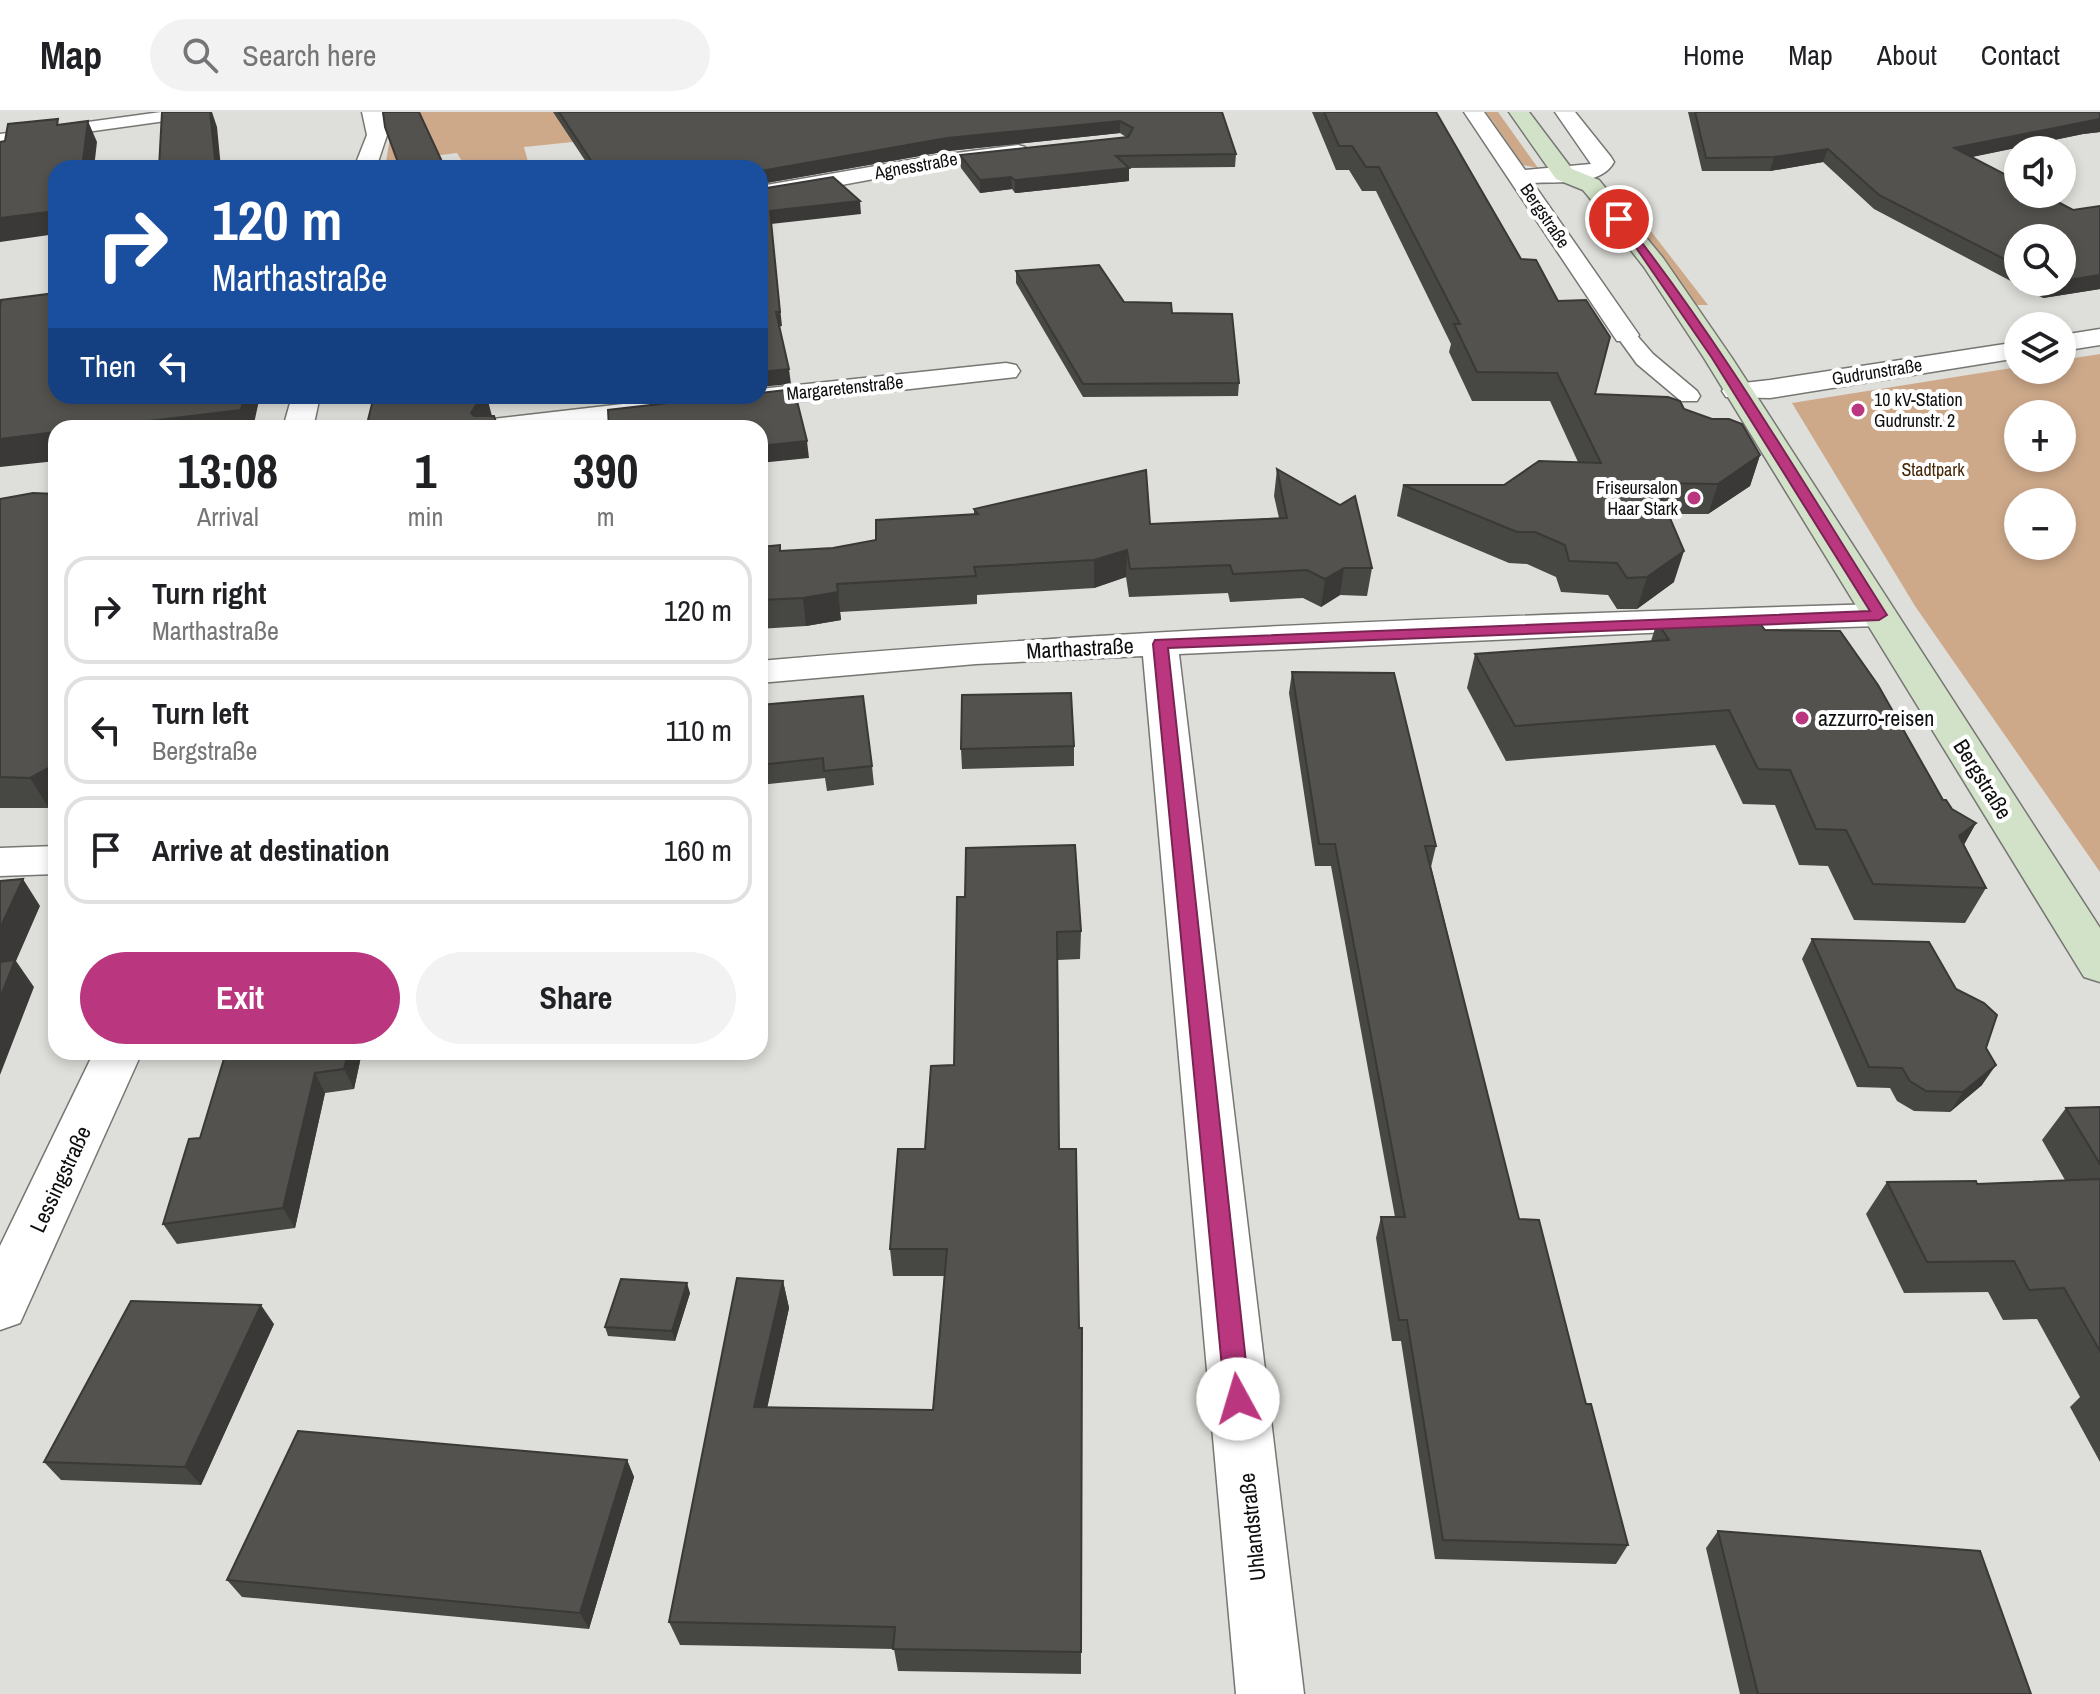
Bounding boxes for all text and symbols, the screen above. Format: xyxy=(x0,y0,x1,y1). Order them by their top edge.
search box xyxy=(150,19,710,91)
text: Map xyxy=(40,30,102,81)
icon: search xyxy=(178,33,222,77)
text: Search here xyxy=(242,35,376,75)
text: Home xyxy=(1683,36,1744,74)
text: Map xyxy=(1788,36,1833,74)
text: About xyxy=(1877,36,1937,74)
text: Contact xyxy=(1981,36,2060,74)
map controls xyxy=(2004,136,2076,560)
button: sound xyxy=(2004,136,2076,208)
street label: Agnesstraße xyxy=(872,146,959,185)
street label: Bergstraße xyxy=(1515,178,1576,253)
text: 120 m xyxy=(212,182,342,257)
pin xyxy=(1585,185,1653,253)
icon: right xyxy=(80,192,184,296)
icon: arrive xyxy=(1597,197,1641,241)
button: search xyxy=(2004,224,2076,296)
text: Marthastraße xyxy=(212,254,388,302)
button: layers xyxy=(2004,312,2076,384)
icon: left xyxy=(152,344,196,388)
text: Then xyxy=(80,346,136,386)
street label: Gudrunstraße xyxy=(1830,352,1924,391)
street label: Margaretenstraße xyxy=(785,369,905,406)
place label: 10 kV-Station Gudrunstr. 2 xyxy=(1874,387,1963,433)
button: + xyxy=(2004,400,2076,472)
marker: 10 kV-Station Gudrunstr. 2 xyxy=(1849,401,1867,419)
text: 13:08 xyxy=(178,438,278,503)
text: 1 xyxy=(415,438,436,503)
text: 390 xyxy=(573,438,638,503)
park label: Stadtpark xyxy=(1901,457,1965,482)
place label: Friseursalon Haar Stark xyxy=(1596,475,1679,521)
button: − xyxy=(2004,488,2076,560)
marker: Friseursalon Haar Stark xyxy=(1685,489,1703,507)
text: Arrival xyxy=(197,499,259,534)
text: min xyxy=(408,499,443,534)
text: m xyxy=(597,499,615,534)
text: Turn right xyxy=(152,573,266,613)
icon: right xyxy=(84,588,128,632)
text: 120 m xyxy=(664,590,732,630)
text: Marthastraße xyxy=(152,613,279,648)
street label: Marthastraße xyxy=(1026,630,1134,666)
text: Turn left xyxy=(152,693,249,733)
place label: azzurro-reisen xyxy=(1818,703,1934,733)
icon: left xyxy=(84,708,128,752)
marker: azzurro-reisen xyxy=(1793,709,1811,727)
text: 110 m xyxy=(665,710,732,750)
text: Bergstraße xyxy=(152,733,257,768)
street label: Bergstraße xyxy=(1947,733,2019,825)
icon: arrive xyxy=(84,828,128,872)
text: Arrive at destination xyxy=(152,830,390,870)
text: 160 m xyxy=(664,830,732,870)
button: Exit xyxy=(80,952,400,1044)
button: Share xyxy=(416,952,736,1044)
street label: Lessingstraße xyxy=(22,1121,98,1237)
position arrow xyxy=(1196,1357,1280,1441)
street label: Uhlandstraße xyxy=(1231,1472,1273,1582)

